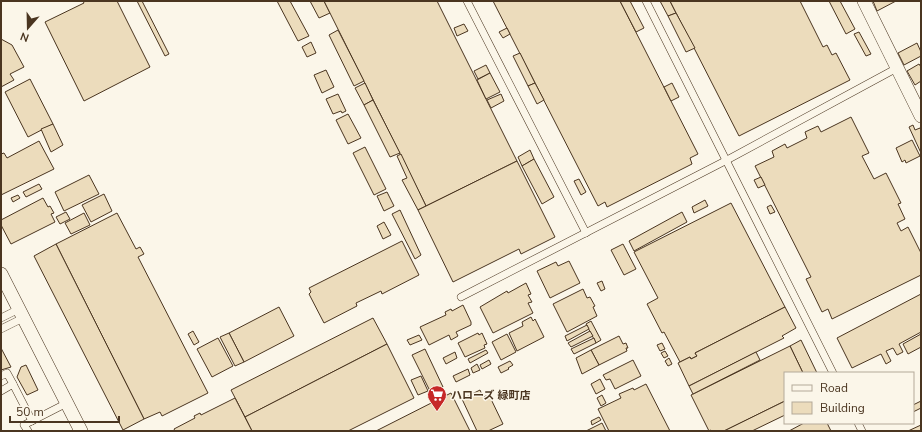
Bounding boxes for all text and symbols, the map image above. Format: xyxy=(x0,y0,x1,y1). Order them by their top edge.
north arrow xyxy=(8,8,48,48)
text: N xyxy=(18,28,31,45)
legend xyxy=(784,372,914,424)
text: Road xyxy=(820,380,848,396)
supermarket icon: ハローズ 緑町店 xyxy=(426,384,448,412)
place label: ハローズ 緑町店 xyxy=(451,388,530,403)
scale bar xyxy=(10,398,119,424)
text: Building xyxy=(820,400,865,416)
text: 50 m xyxy=(16,404,44,420)

